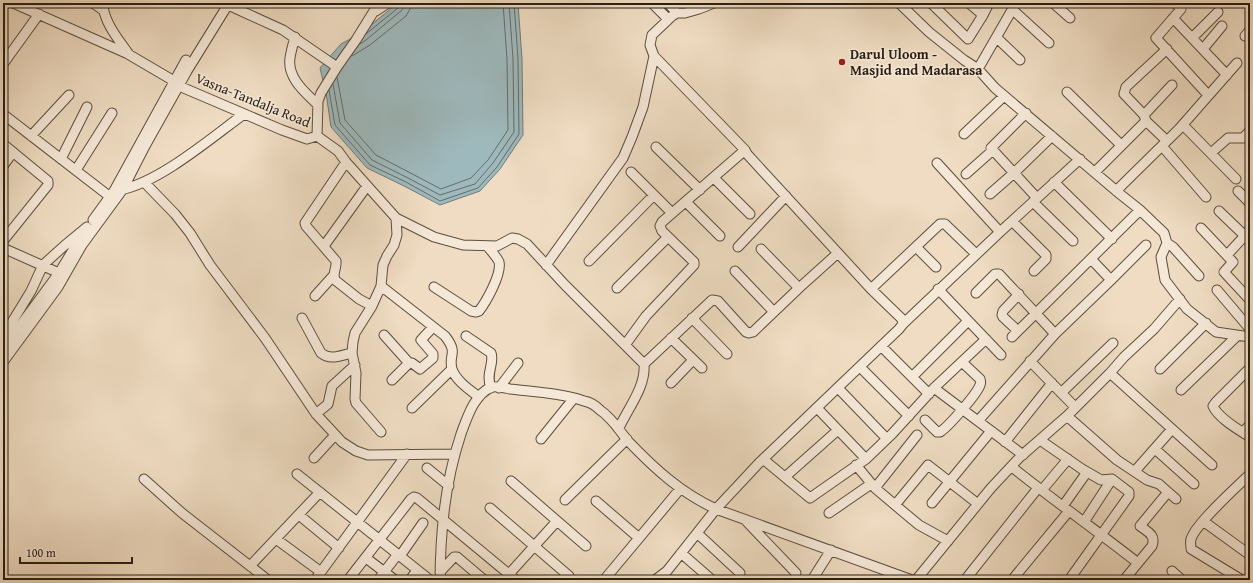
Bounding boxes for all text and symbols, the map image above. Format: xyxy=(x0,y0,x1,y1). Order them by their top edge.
place label: Darul Uloom - Masjid and Madarasa xyxy=(850,44,983,80)
marker: Darul Uloom - Masjid and Madarasa xyxy=(837,57,847,67)
street label: Vasna-Tandalja Road xyxy=(193,68,314,132)
scale bar xyxy=(20,539,132,565)
text: 100 m xyxy=(26,544,56,561)

